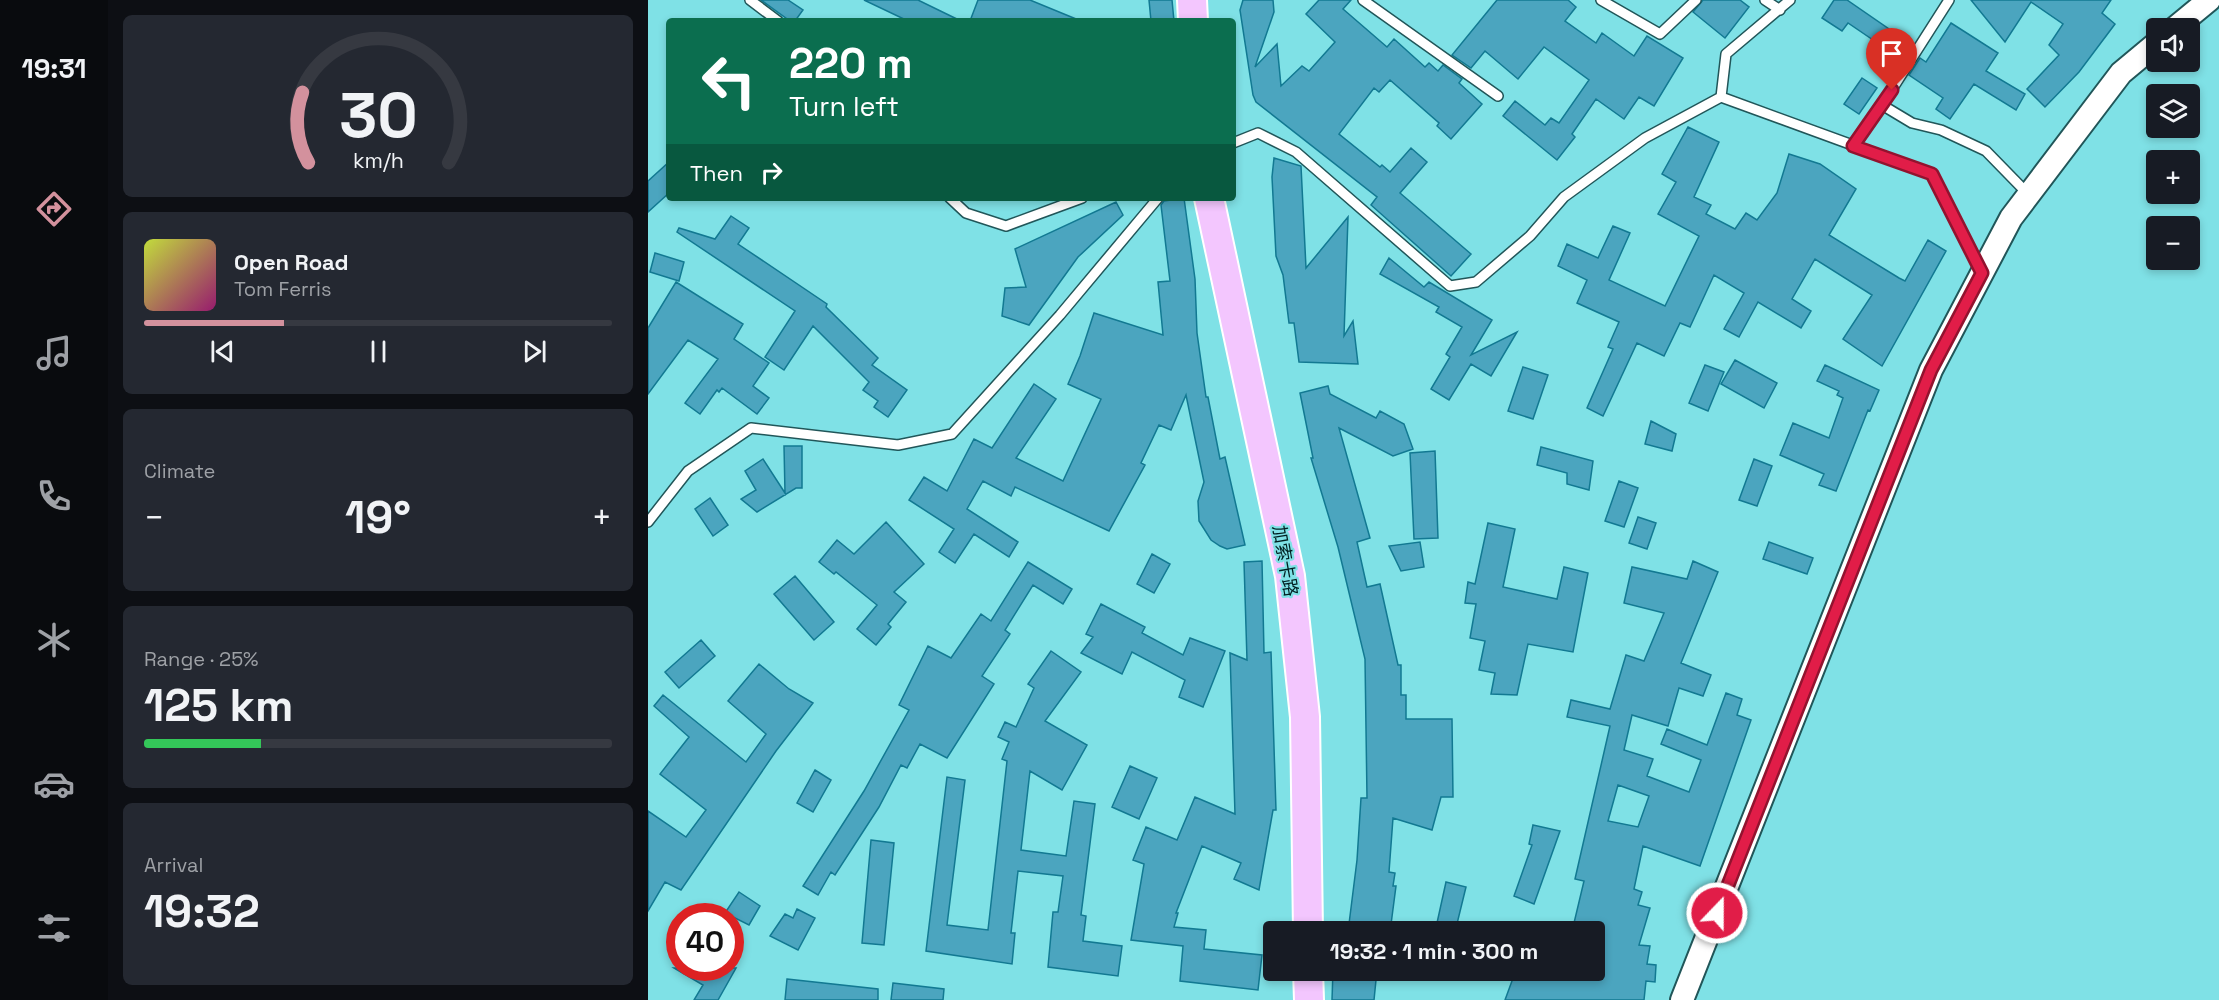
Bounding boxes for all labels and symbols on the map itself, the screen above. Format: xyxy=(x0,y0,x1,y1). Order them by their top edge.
pin xyxy=(1866,28,1917,90)
street label: 加索卡路 xyxy=(1268,523,1303,598)
position arrow xyxy=(1685,881,1749,945)
speed limit sign: 40 xyxy=(666,903,744,981)

